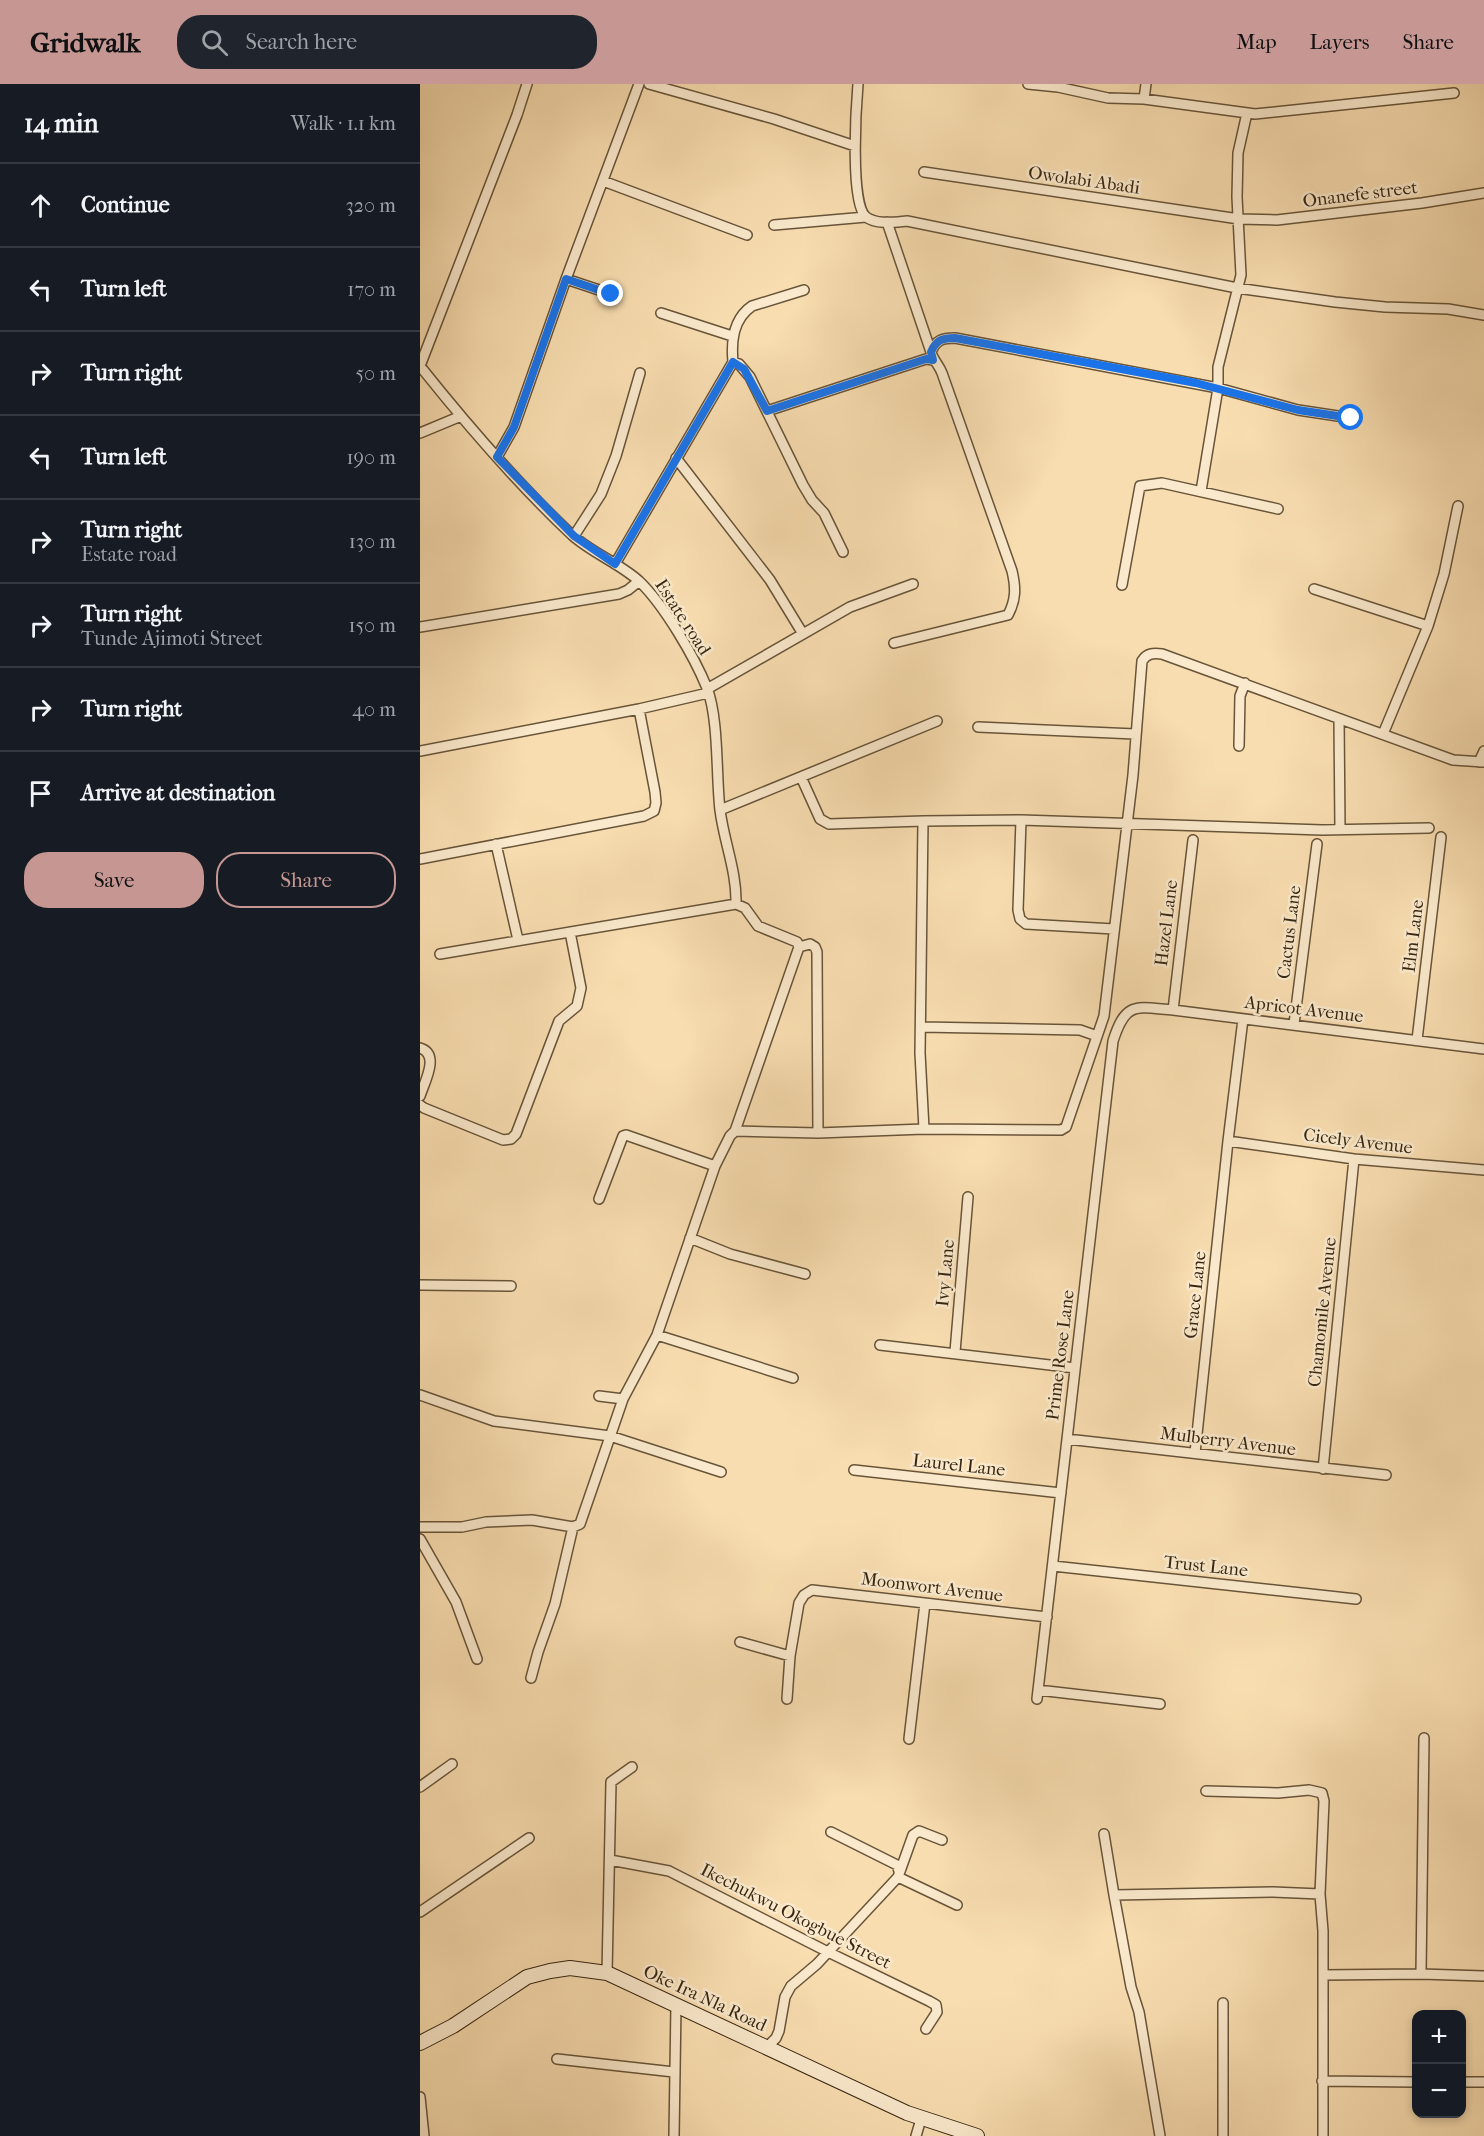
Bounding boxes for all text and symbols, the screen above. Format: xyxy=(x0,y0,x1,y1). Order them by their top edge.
search box xyxy=(177,15,597,69)
text: Gridwalk xyxy=(30,26,141,59)
icon: search xyxy=(198,26,231,59)
text: Search here xyxy=(246,29,357,55)
text: Map xyxy=(1236,30,1277,54)
text: Layers xyxy=(1310,30,1369,54)
text: Share xyxy=(1402,30,1454,54)
text: 14 min xyxy=(24,108,99,139)
text: Walk · 1.1 km xyxy=(291,112,396,135)
street label: Owolabi Abadi xyxy=(1027,162,1142,199)
street label: Onanefe street xyxy=(1301,177,1419,212)
icon: ahead xyxy=(24,189,57,222)
text: Continue xyxy=(81,192,170,218)
text: 320 m xyxy=(346,194,396,217)
icon: left xyxy=(24,273,57,306)
text: Turn left xyxy=(81,276,167,302)
text: 170 m xyxy=(347,278,396,301)
route end xyxy=(597,280,623,306)
icon: right xyxy=(24,357,57,390)
text: Turn right xyxy=(81,360,182,386)
text: 50 m xyxy=(355,362,396,385)
route start xyxy=(1337,404,1363,430)
icon: left xyxy=(24,441,57,474)
text: Turn left xyxy=(81,444,167,470)
text: 190 m xyxy=(346,446,396,469)
text: Turn right xyxy=(81,517,182,543)
icon: right xyxy=(24,525,57,558)
text: 130 m xyxy=(349,530,396,553)
text: Estate road xyxy=(81,543,177,566)
street label: Estate road xyxy=(650,575,715,659)
text: Turn right xyxy=(81,601,182,627)
icon: right xyxy=(24,609,57,642)
text: 150 m xyxy=(348,614,396,637)
text: Tunde Ajimoti Street xyxy=(81,627,263,650)
icon: right xyxy=(24,693,57,726)
text: Turn right xyxy=(81,696,182,722)
text: 40 m xyxy=(352,698,396,721)
icon: arrive xyxy=(24,777,57,810)
text: Arrive at destination xyxy=(81,780,275,806)
button: Save xyxy=(24,852,204,908)
button: Share xyxy=(216,852,396,908)
street label: Hazel Lane xyxy=(1151,879,1182,967)
street label: Cactus Lane xyxy=(1273,884,1306,980)
street label: Elm Lane xyxy=(1399,898,1428,974)
street label: Apricot Avenue xyxy=(1242,992,1365,1027)
street label: Cicely Avenue xyxy=(1302,1124,1414,1159)
street label: Chamomile Avenue xyxy=(1304,1236,1341,1388)
street label: Ivy Lane xyxy=(932,1238,959,1308)
street label: Grace Lane xyxy=(1180,1250,1211,1340)
street label: Prime Rose Lane xyxy=(1042,1289,1079,1422)
street label: Mulberry Avenue xyxy=(1159,1423,1297,1460)
street label: Laurel Lane xyxy=(912,1450,1006,1481)
street label: Trust Lane xyxy=(1163,1552,1249,1581)
street label: Moonwort Avenue xyxy=(860,1568,1004,1607)
street label: Ikechukwu Okogbue Street xyxy=(697,1859,895,1974)
street label: Oke Ira Nla Road xyxy=(640,1961,770,2036)
map controls xyxy=(1412,2010,1466,2118)
button: + xyxy=(1412,2010,1466,2064)
button: − xyxy=(1412,2064,1466,2118)

